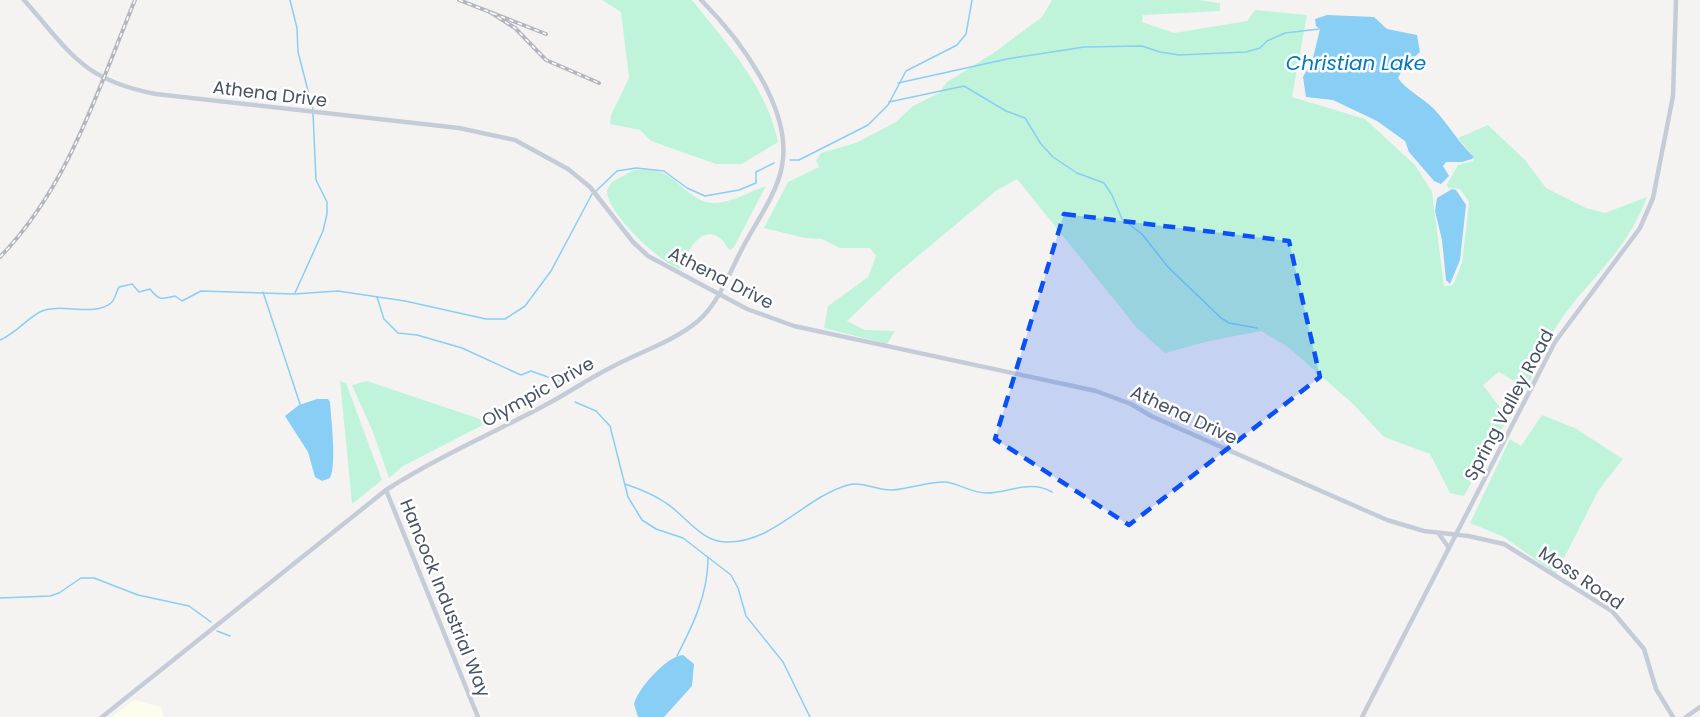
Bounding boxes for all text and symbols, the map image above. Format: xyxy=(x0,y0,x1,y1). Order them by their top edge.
water label: Christian Lake xyxy=(1286,49,1426,77)
street label: Athena Drive xyxy=(211,74,329,113)
street label: Athena Drive xyxy=(664,240,778,315)
street label: Spring Valley Road xyxy=(1458,325,1559,485)
street label: Olympic Drive xyxy=(477,350,598,433)
street label: Athena Drive xyxy=(1127,379,1242,450)
street label: Hancock Industrial Way xyxy=(394,495,497,701)
street label: Moss Road xyxy=(1534,540,1629,615)

